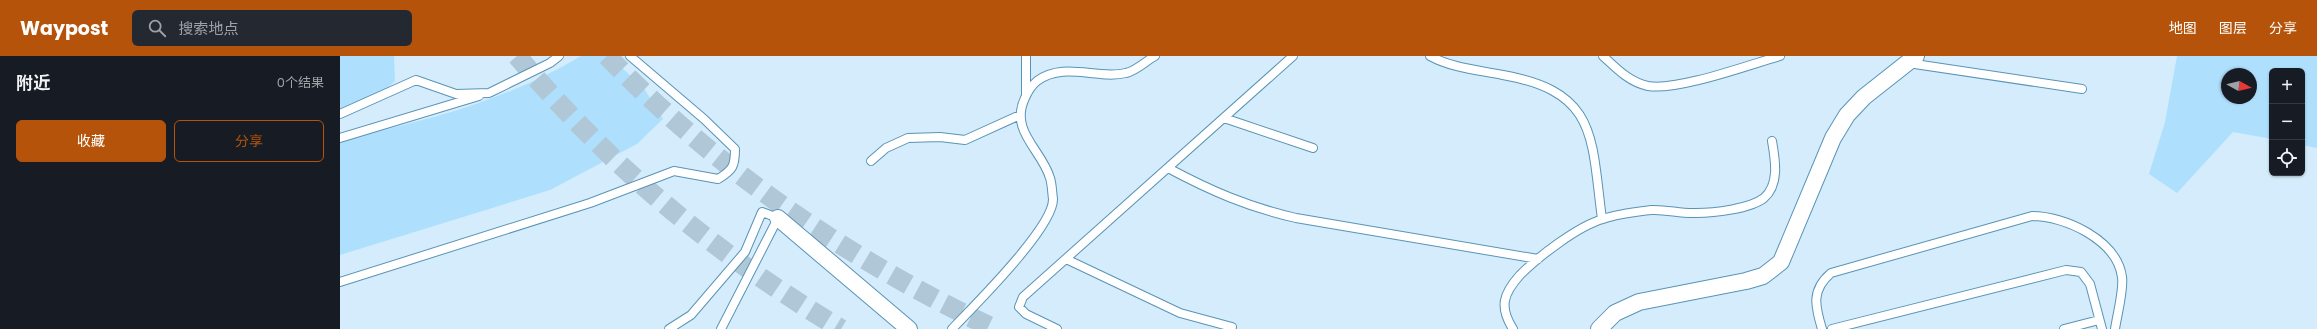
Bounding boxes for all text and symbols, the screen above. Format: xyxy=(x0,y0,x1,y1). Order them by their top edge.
search box xyxy=(132,10,412,46)
text: Waypost xyxy=(20,15,108,42)
icon: search xyxy=(146,17,168,39)
text: 搜索地点 xyxy=(178,18,238,39)
text: 地图 xyxy=(2169,18,2197,38)
text: 图层 xyxy=(2219,18,2247,38)
text: 分享 xyxy=(2269,18,2297,38)
north arrow xyxy=(2221,68,2257,104)
map controls xyxy=(2269,68,2305,176)
button: + xyxy=(2269,68,2305,104)
text: 附近 xyxy=(16,71,50,95)
text: 0个结果 xyxy=(277,73,324,92)
button: − xyxy=(2269,104,2305,140)
button: 收藏 xyxy=(16,120,166,162)
button: 分享 xyxy=(174,120,324,162)
button: locate xyxy=(2269,140,2305,176)

